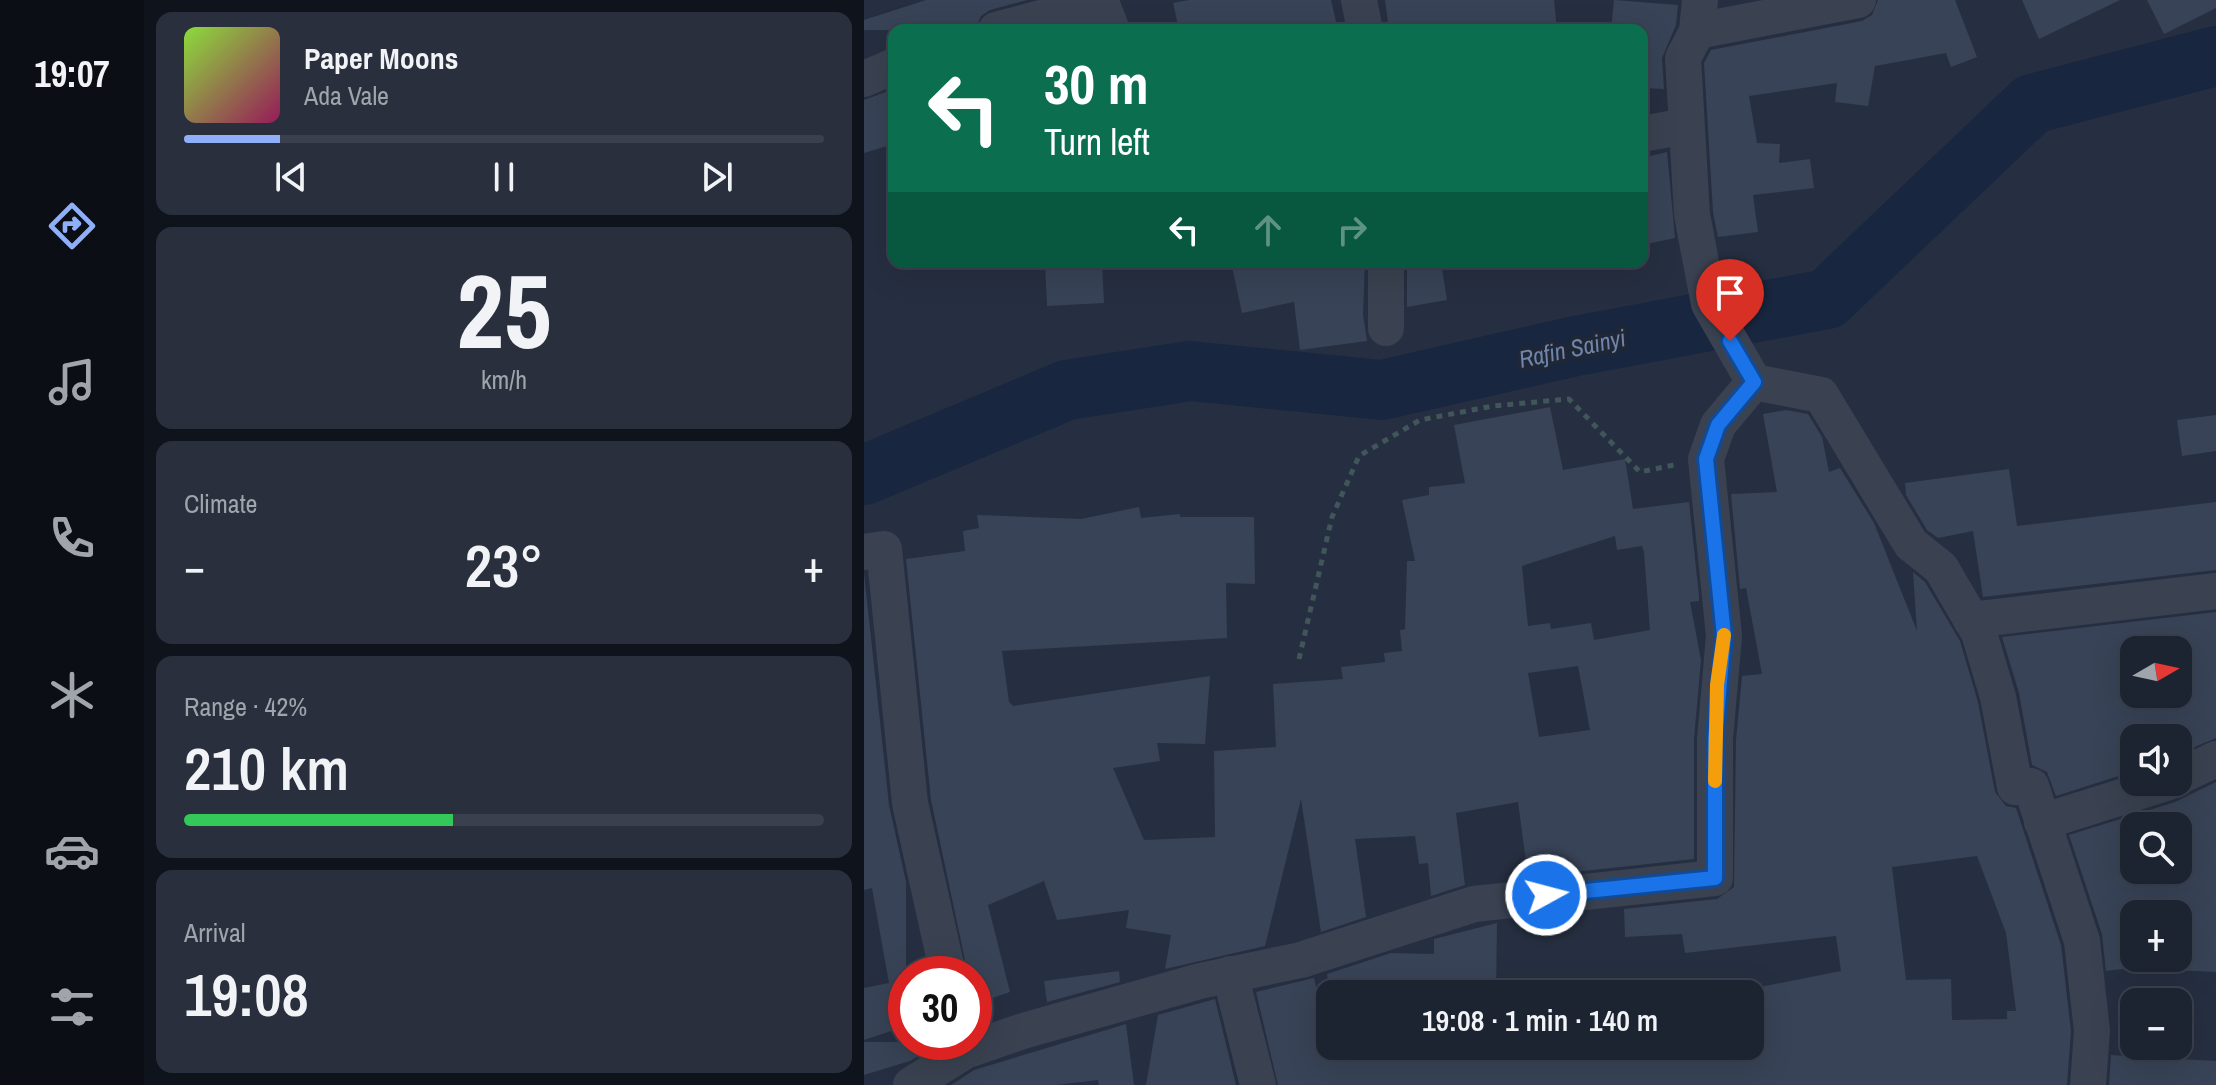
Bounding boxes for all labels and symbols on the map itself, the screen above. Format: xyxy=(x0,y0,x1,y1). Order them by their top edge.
pin xyxy=(1696,259,1764,341)
water label: Rafin Sainyi xyxy=(1516,321,1629,375)
north arrow xyxy=(2120,636,2192,708)
position arrow xyxy=(1504,853,1588,937)
speed limit sign: 30 xyxy=(888,956,992,1060)

